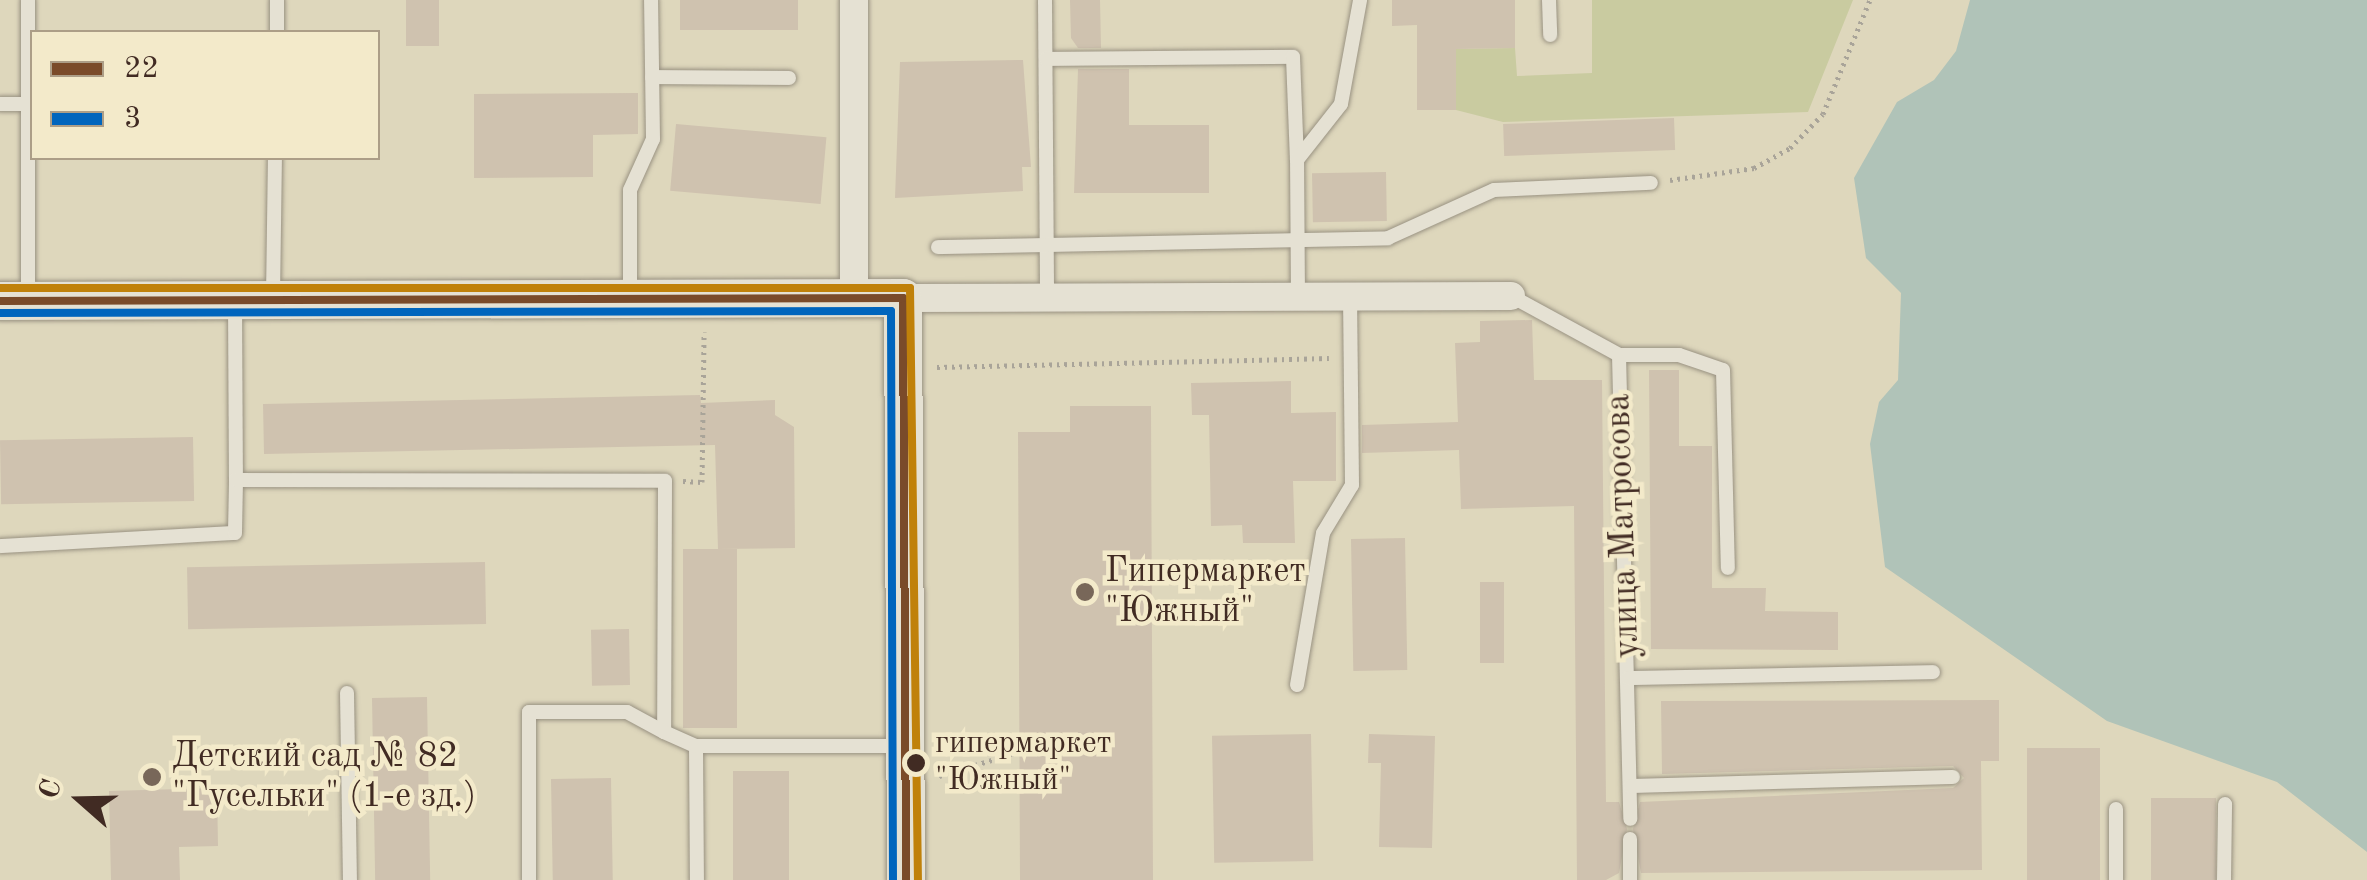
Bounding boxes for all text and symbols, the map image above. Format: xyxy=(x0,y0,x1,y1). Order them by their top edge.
legend xyxy=(30,30,380,160)
text: 22 xyxy=(124,54,159,84)
text: 3 xyxy=(124,104,141,134)
street label: улица Матросова xyxy=(1598,393,1650,659)
place label: Гипермаркет "Южный" xyxy=(1105,551,1306,633)
marker: Гипермаркет "Южный" xyxy=(1074,581,1096,603)
place label: гипермаркет "Южный" xyxy=(935,726,1112,801)
place label: Детский сад № 82 "Гусельки" (1-е зд.) xyxy=(172,736,476,818)
north arrow xyxy=(30,750,130,850)
marker: гипермаркет "Южный" xyxy=(906,753,926,773)
marker: Детский сад № 82 "Гусельки" (1-е зд.) xyxy=(141,766,163,788)
text: С xyxy=(35,776,68,803)

